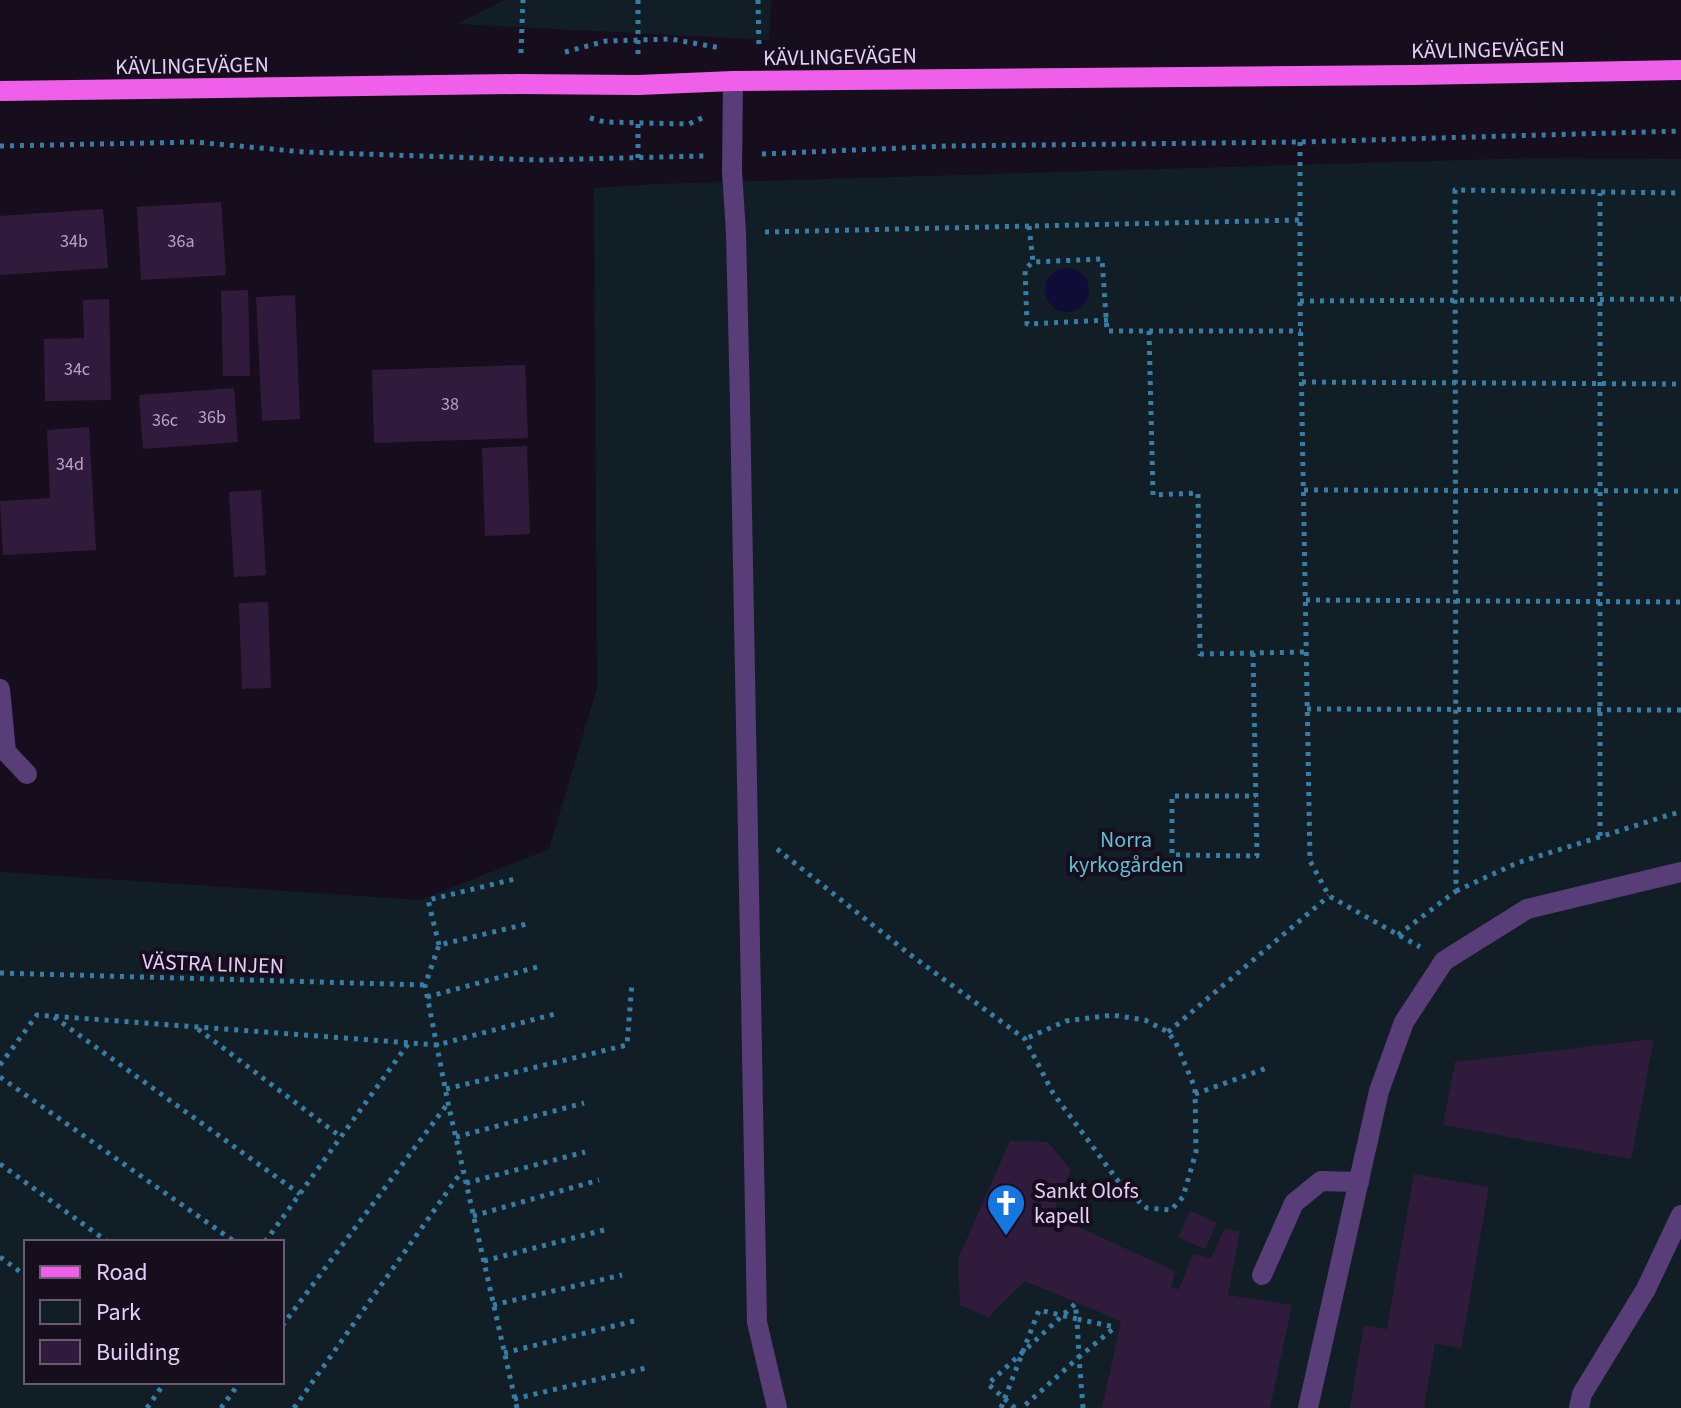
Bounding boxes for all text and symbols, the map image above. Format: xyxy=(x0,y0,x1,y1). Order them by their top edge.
street label: KÄVLINGEVÄGEN xyxy=(1411,33,1565,67)
street label: KÄVLINGEVÄGEN xyxy=(763,40,917,74)
street label: KÄVLINGEVÄGEN xyxy=(115,49,269,83)
house number: 34b xyxy=(60,229,88,254)
house number: 36a xyxy=(168,229,194,254)
house number: 34c xyxy=(64,357,90,382)
house number: 38 xyxy=(441,392,459,417)
house number: 36b xyxy=(198,405,226,430)
house number: 36c xyxy=(152,408,178,433)
house number: 34d xyxy=(56,452,84,477)
park label: Norra kyrkogården xyxy=(1068,824,1184,881)
street label: VÄSTRA LINJEN xyxy=(141,946,284,982)
place label: Sankt Olofs kapell xyxy=(1034,1175,1139,1232)
church icon: Sankt Olofs kapell xyxy=(985,1182,1027,1237)
legend xyxy=(24,1240,284,1384)
text: Road xyxy=(96,1255,148,1290)
text: Park xyxy=(96,1295,141,1330)
text: Building xyxy=(96,1335,180,1370)

